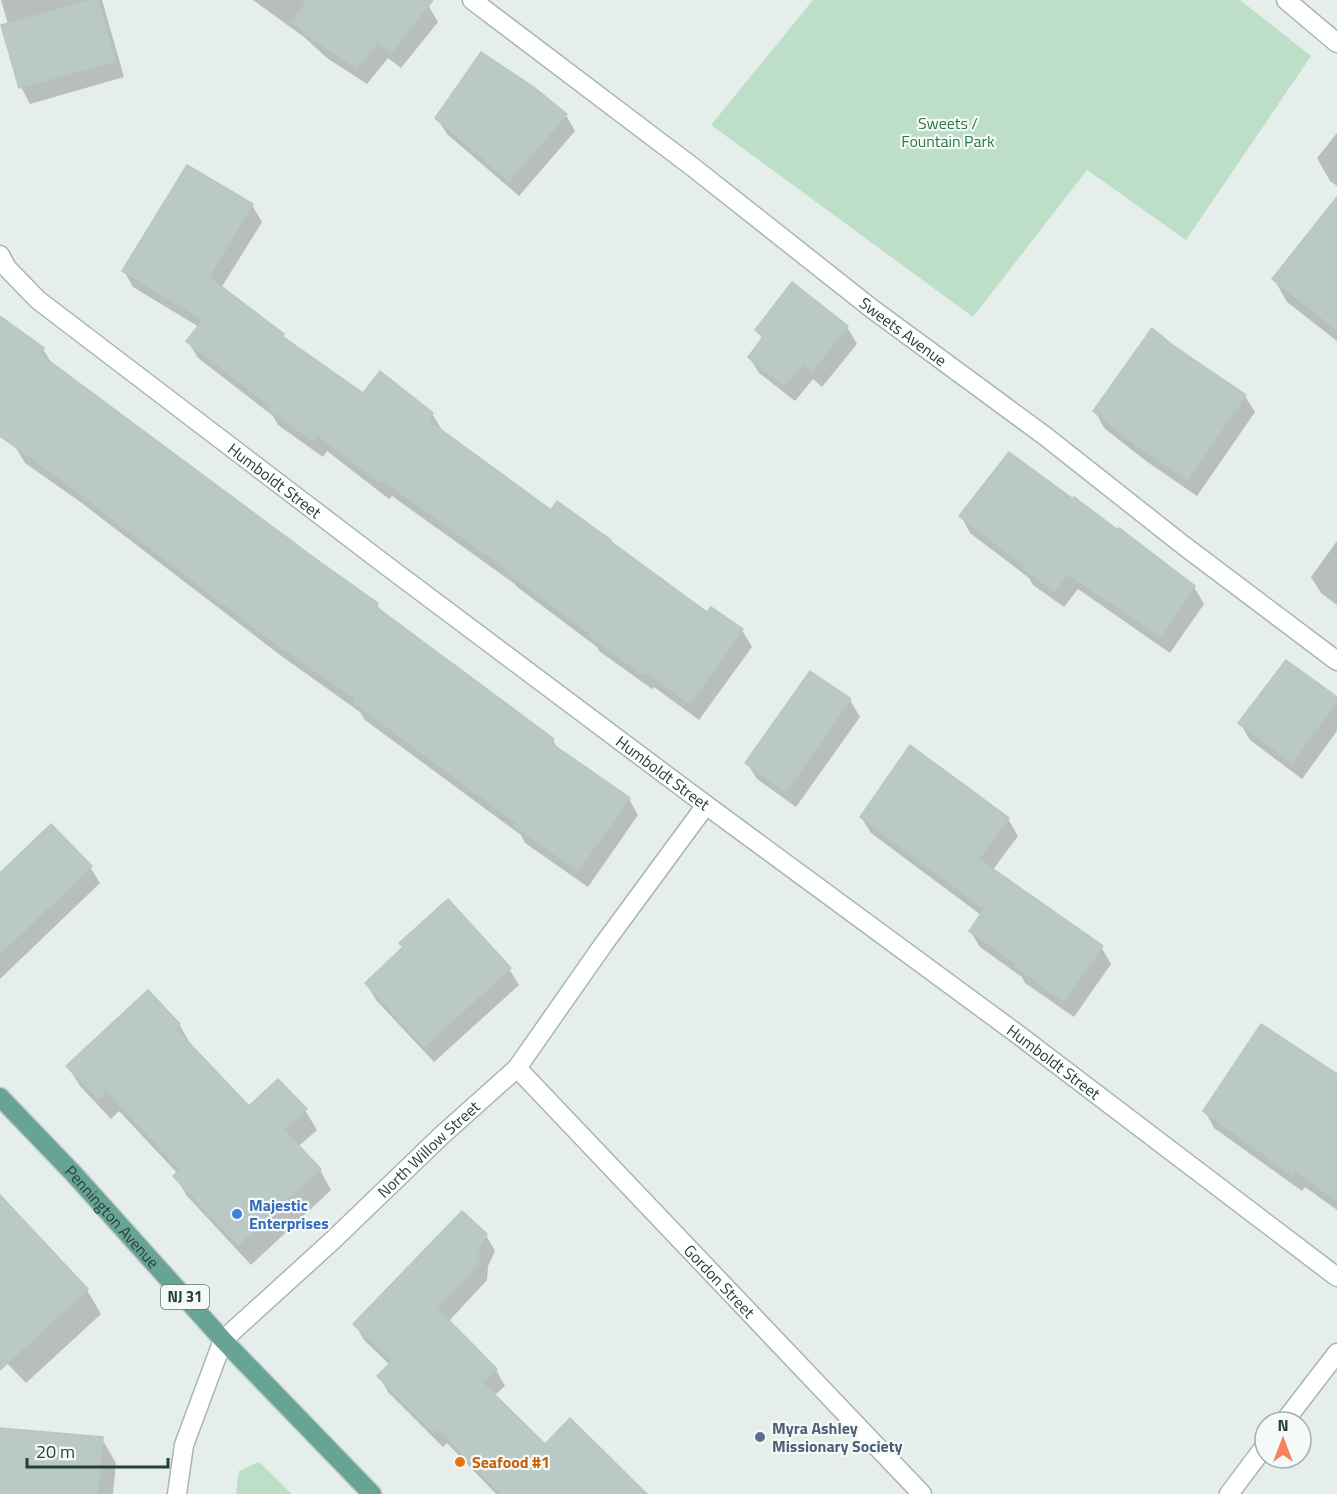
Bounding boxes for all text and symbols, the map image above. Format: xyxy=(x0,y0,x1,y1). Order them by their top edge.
park label: Sweets / Fountain Park xyxy=(901,111,995,153)
street label: Sweets Avenue xyxy=(854,291,952,372)
street label: Humboldt Street xyxy=(223,437,327,524)
street label: Humboldt Street xyxy=(611,730,715,816)
street label: Humboldt Street xyxy=(1002,1018,1106,1105)
street label: North Willow Street xyxy=(372,1095,485,1203)
street label: Pennington Avenue xyxy=(59,1160,165,1273)
place label: Majestic Enterprises xyxy=(249,1193,329,1235)
marker: Majestic Enterprises xyxy=(230,1207,244,1221)
street label: Gordon Street xyxy=(678,1239,761,1324)
road number: NJ 31 xyxy=(161,1285,209,1309)
north arrow xyxy=(1253,1410,1313,1470)
text: N xyxy=(1277,1413,1289,1437)
place label: Myra Ashley Missionary Society xyxy=(772,1416,903,1458)
marker: Myra Ashley Missionary Society xyxy=(753,1430,767,1444)
scale bar xyxy=(27,1431,168,1469)
text: 20 m xyxy=(36,1438,75,1465)
place label: Seafood #1 xyxy=(472,1450,550,1474)
marker: Seafood #1 xyxy=(453,1455,467,1469)

